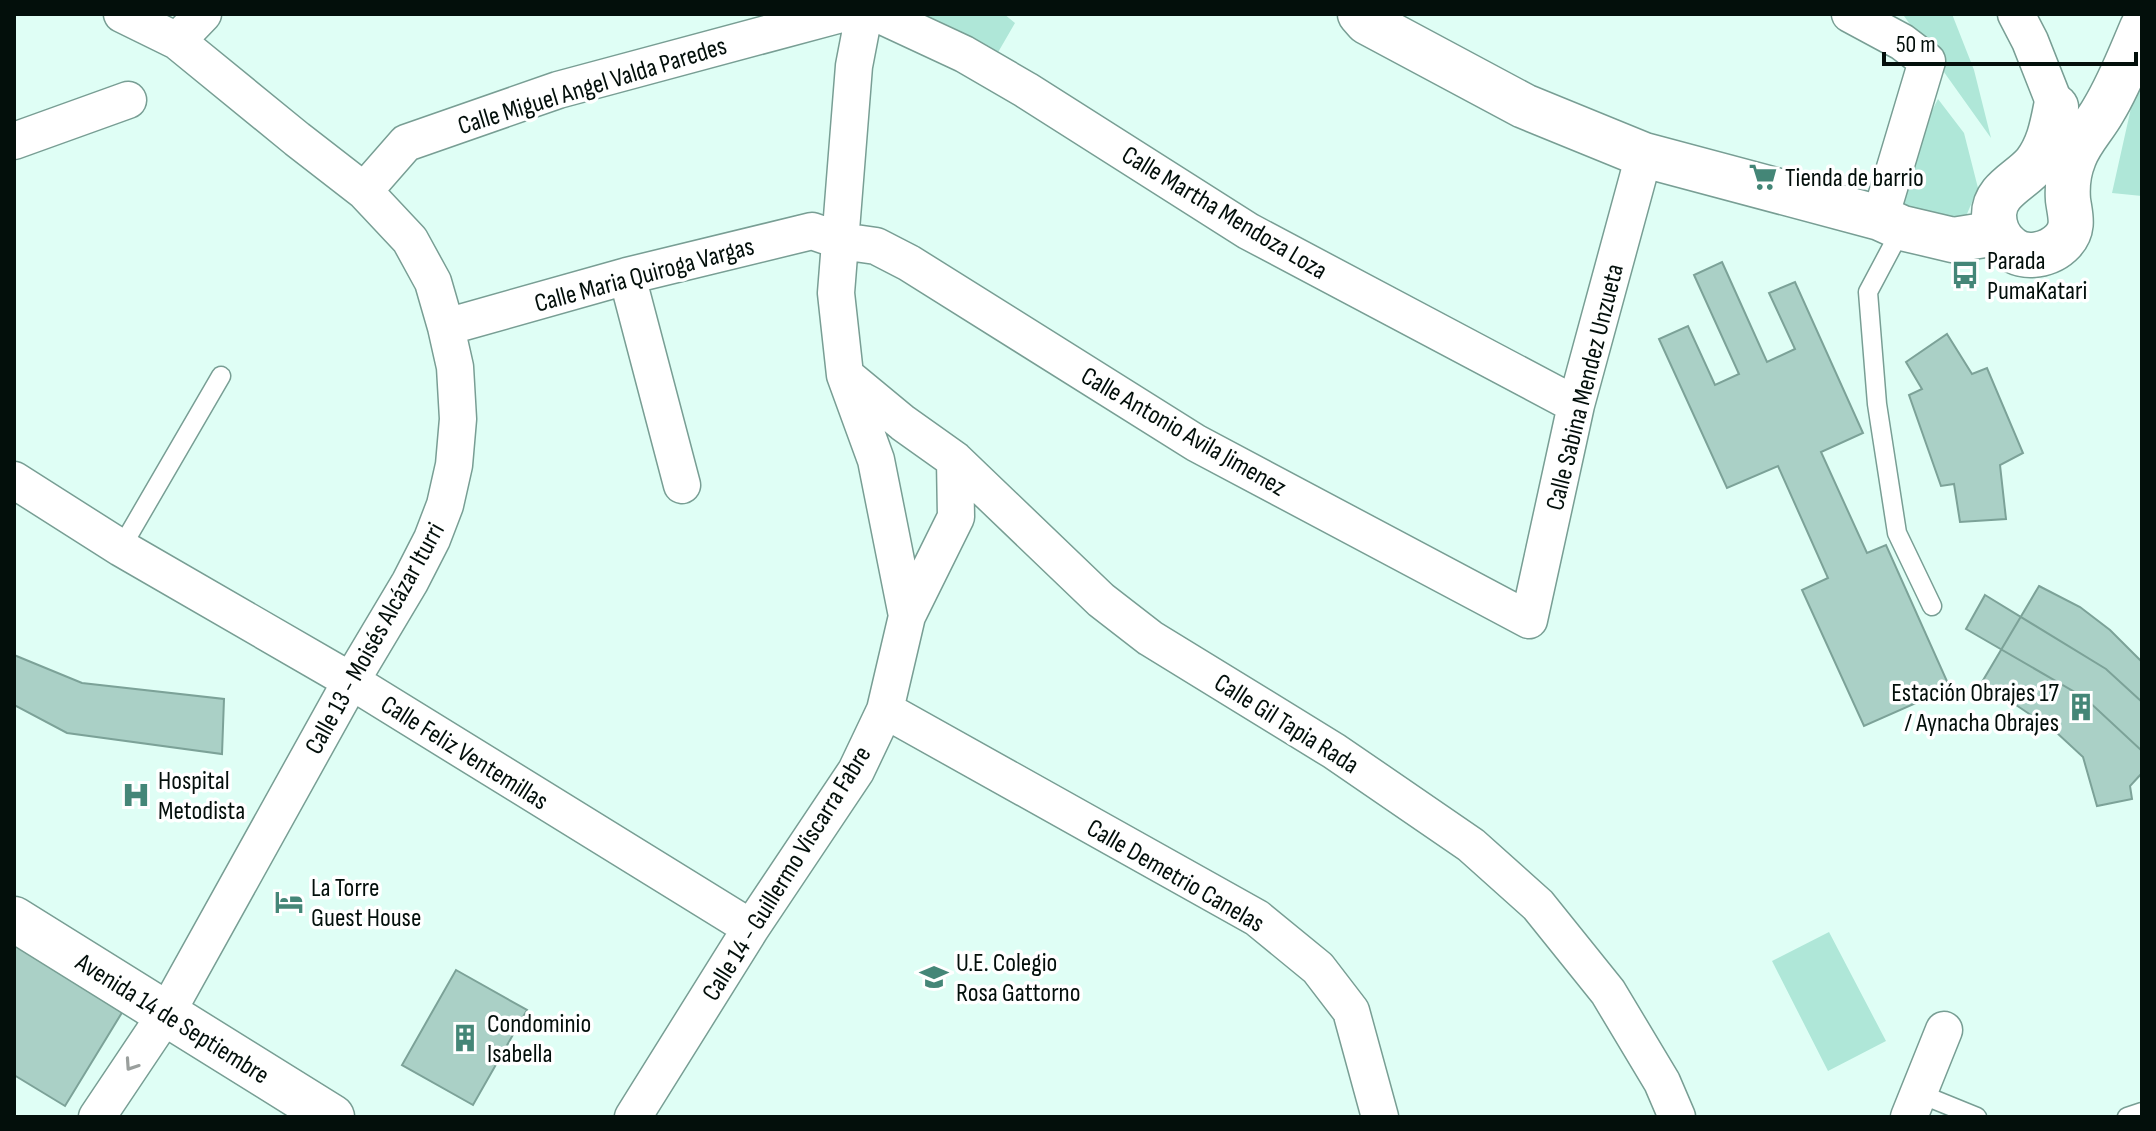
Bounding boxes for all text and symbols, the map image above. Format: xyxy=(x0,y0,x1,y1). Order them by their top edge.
scale bar xyxy=(1884,16,2136,66)
text: 50 m xyxy=(1896,30,1936,59)
street label: Calle Miguel Angel Valda Paredes xyxy=(454,31,731,142)
street label: Calle Martha Mendoza Loza xyxy=(1116,140,1333,287)
supermarket icon: Tienda de barrio xyxy=(1748,162,1778,192)
place label: Tienda de barrio xyxy=(1785,163,1924,194)
street label: Calle Maria Quiroga Vargas xyxy=(531,231,757,320)
place label: Parada PumaKatari xyxy=(1987,246,2087,307)
bus stop icon: Parada PumaKatari xyxy=(1950,260,1980,290)
street label: Calle Sabina Mendez Unzueta xyxy=(1540,261,1631,514)
street label: Calle Antonio Avila Jimenez xyxy=(1075,361,1291,504)
street label: Calle 13 - Moisés Alcázar Iturri xyxy=(299,518,452,760)
street label: Calle Gil Tapia Rada xyxy=(1208,668,1364,781)
place label: Estación Obrajes 17 / Aynacha Obrajes xyxy=(1891,678,2060,739)
street label: Calle Feliz Ventemillas xyxy=(375,689,554,817)
building icon: Estación Obrajes 17 / Aynacha Obrajes xyxy=(2066,692,2096,722)
street label: Calle 14 - Guillermo Viscarra Fabre xyxy=(696,741,878,1007)
place label: Hospital Metodista xyxy=(158,766,245,827)
hospital icon: Hospital Metodista xyxy=(121,780,151,810)
street label: Calle Demetrio Canelas xyxy=(1081,813,1270,940)
place label: La Torre Guest House xyxy=(311,873,421,934)
hotel icon: La Torre Guest House xyxy=(274,887,304,917)
street label: Avenida 14 de Septiembre xyxy=(69,947,275,1091)
place label: U.E. Colegio Rosa Gattorno xyxy=(956,948,1081,1009)
school or university icon: U.E. Colegio Rosa Gattorno xyxy=(919,962,949,992)
place label: Condominio Isabella xyxy=(487,1009,591,1070)
building icon: Condominio Isabella xyxy=(450,1023,480,1053)
one-way arrow xyxy=(126,1057,141,1071)

